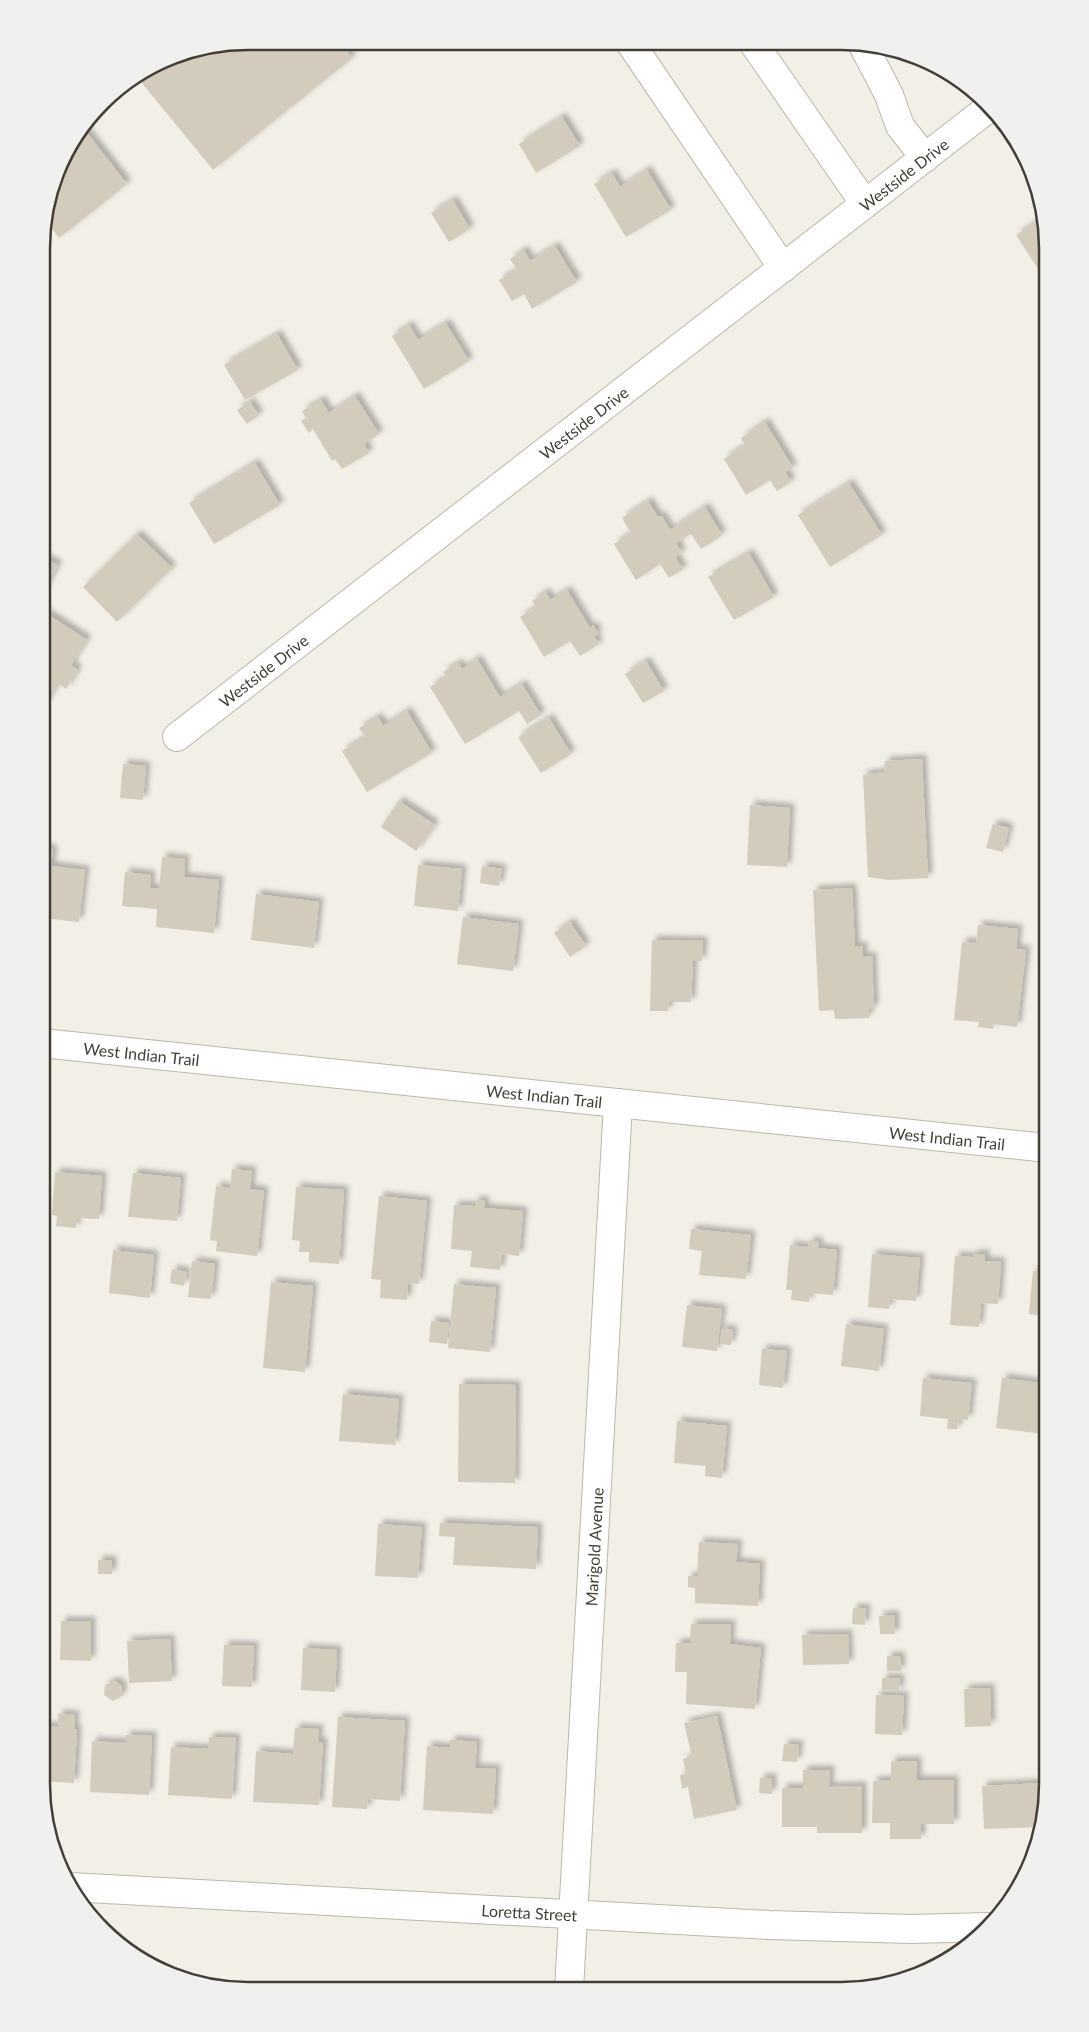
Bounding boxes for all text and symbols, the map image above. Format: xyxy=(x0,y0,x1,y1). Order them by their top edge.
street label: Westside Drive xyxy=(855,134,952,214)
street label: Westside Drive xyxy=(535,382,632,463)
street label: Westside Drive xyxy=(215,630,311,711)
street label: West Indian Trail xyxy=(83,1038,200,1069)
street label: West Indian Trail xyxy=(485,1080,603,1111)
street label: West Indian Trail xyxy=(888,1122,1006,1153)
street label: Marigold Avenue xyxy=(581,1487,606,1607)
street label: Loretta Street xyxy=(481,1900,578,1924)

